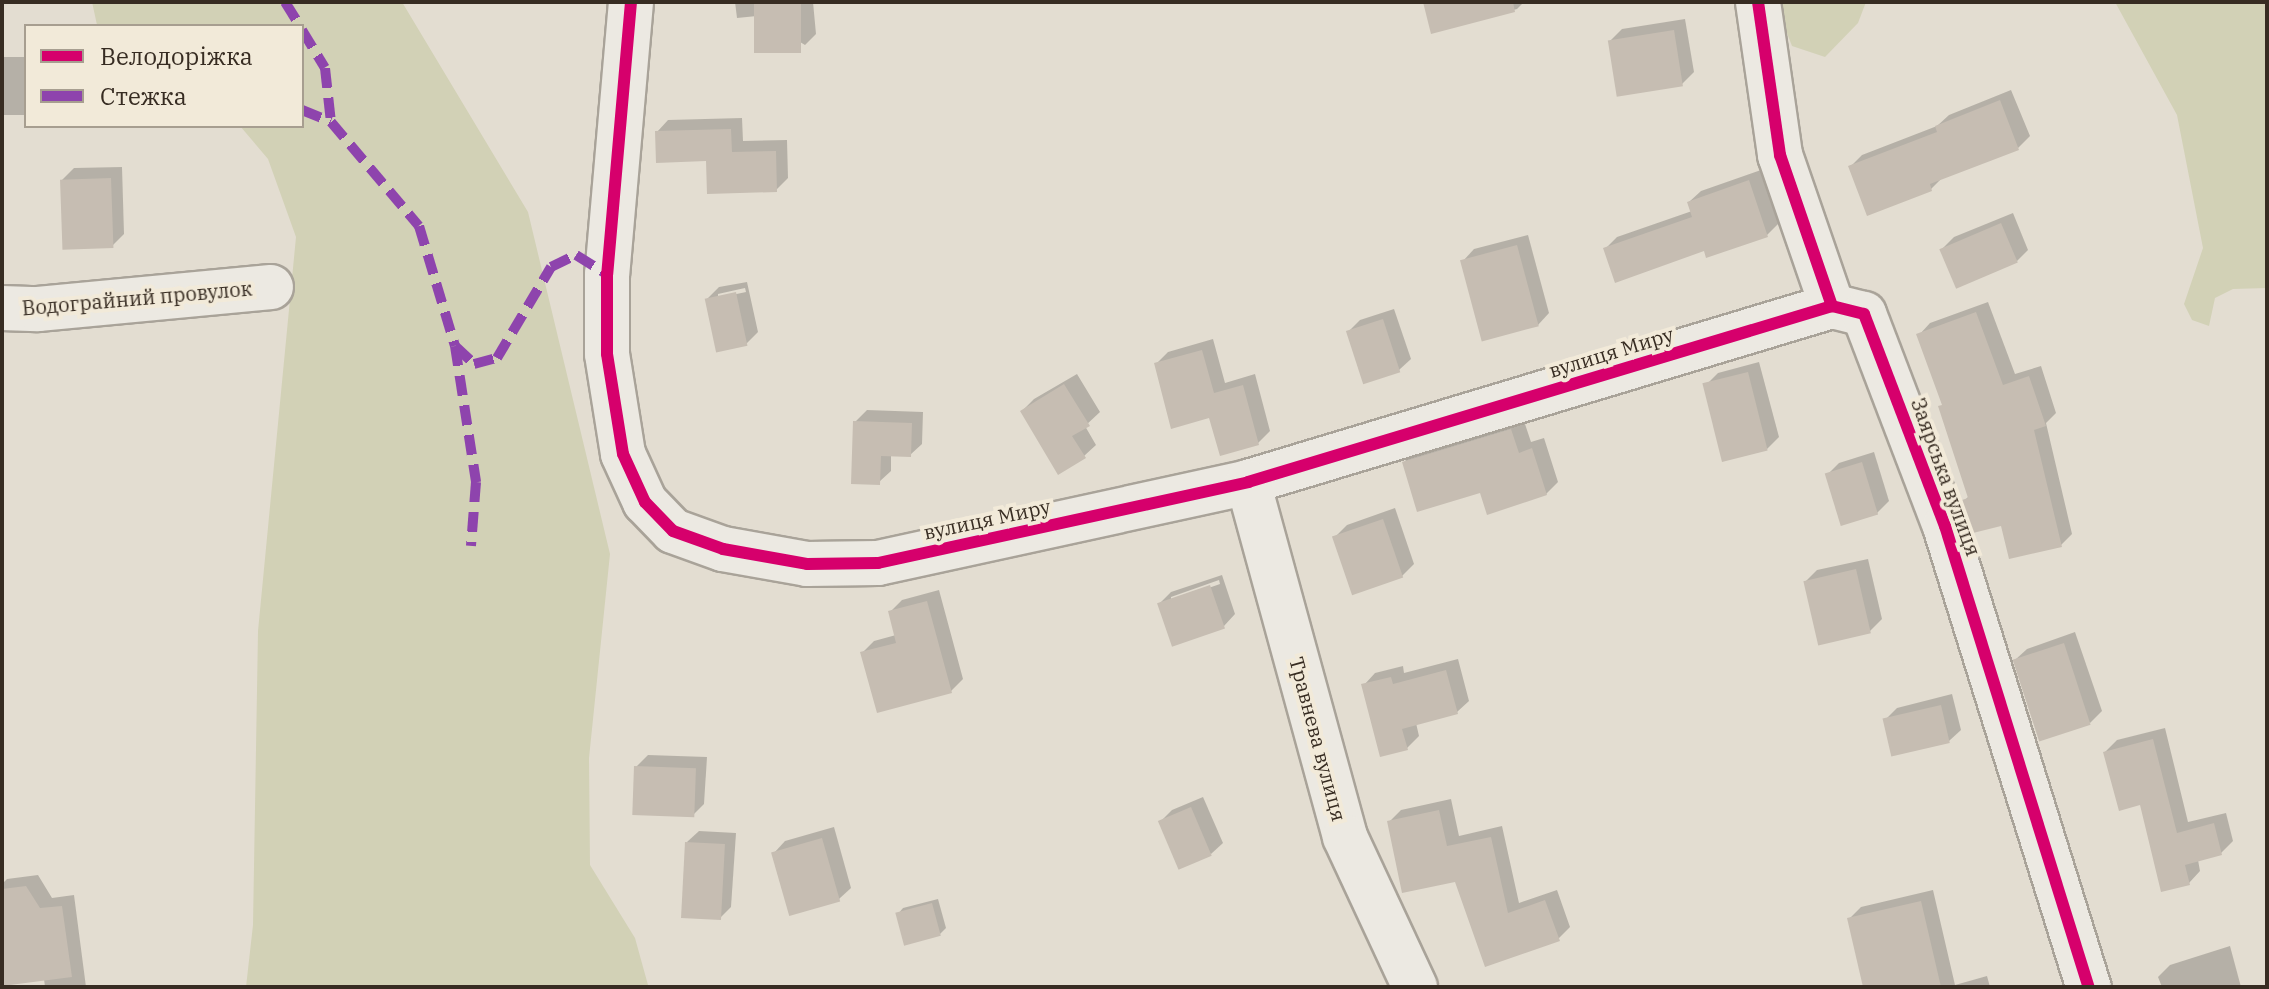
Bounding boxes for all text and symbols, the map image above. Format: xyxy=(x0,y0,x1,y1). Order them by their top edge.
legend xyxy=(24,24,304,128)
text: Велодоріжка xyxy=(100,40,253,72)
text: Стежка xyxy=(100,80,187,112)
street label: Водограйний провулок xyxy=(21,276,253,320)
street label: вулиця Миру xyxy=(1546,322,1676,382)
street label: Заярська вулиця xyxy=(1906,395,1986,559)
street label: вулиця Миру xyxy=(921,494,1053,544)
street label: Травнева вулиця xyxy=(1285,654,1351,824)

